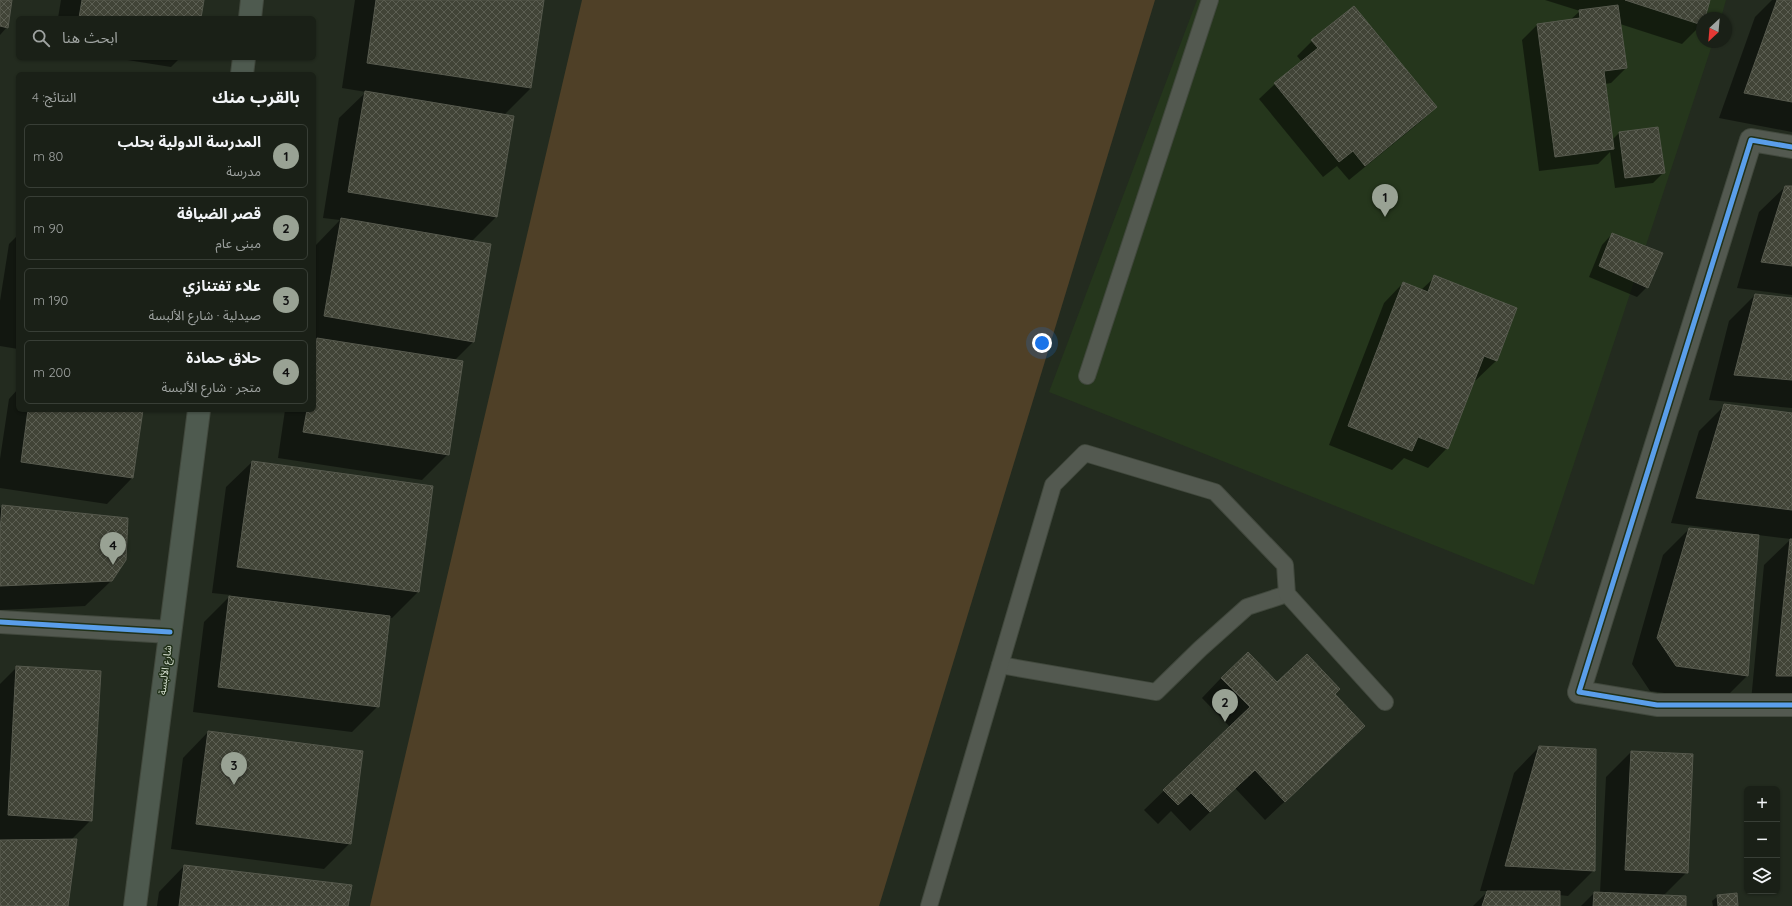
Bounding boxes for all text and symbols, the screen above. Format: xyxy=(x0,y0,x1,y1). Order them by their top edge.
north arrow xyxy=(1696,12,1732,48)
search box xyxy=(16,16,316,60)
icon: search xyxy=(30,27,52,49)
text: ابحث هنا xyxy=(62,28,118,47)
text: بالقرب منك xyxy=(212,86,300,107)
text: النتائج: 4 xyxy=(32,89,76,105)
text: المدرسة الدولية بحلب xyxy=(117,132,261,151)
text: 80 m xyxy=(33,148,63,164)
text: 1 xyxy=(283,148,289,164)
text: مدرسة xyxy=(226,163,261,179)
pin: 1 xyxy=(1372,184,1398,217)
text: قصر الضيافة xyxy=(177,204,261,223)
text: 90 m xyxy=(33,220,63,236)
text: 2 xyxy=(282,220,290,236)
text: مبنى عام xyxy=(216,235,261,251)
text: علاء تفتنازي xyxy=(183,276,261,295)
text: 190 m xyxy=(33,292,68,308)
text: 3 xyxy=(283,292,290,308)
text: صيدلية · شارع الألبسة xyxy=(149,307,261,323)
your location xyxy=(1032,333,1052,353)
text: حلاق حمادة xyxy=(186,348,261,367)
text: 200 m xyxy=(33,364,71,380)
text: 4 xyxy=(282,364,290,380)
text: متجر · شارع الألبسة xyxy=(162,379,261,395)
pin: 4 xyxy=(100,532,126,565)
street label: شارع الألبسة xyxy=(156,644,175,696)
pin: 2 xyxy=(1212,689,1238,722)
pin: 3 xyxy=(221,752,247,785)
map controls xyxy=(1744,786,1780,894)
button: + xyxy=(1744,786,1780,822)
button: − xyxy=(1744,822,1780,858)
button: layers xyxy=(1744,858,1780,894)

